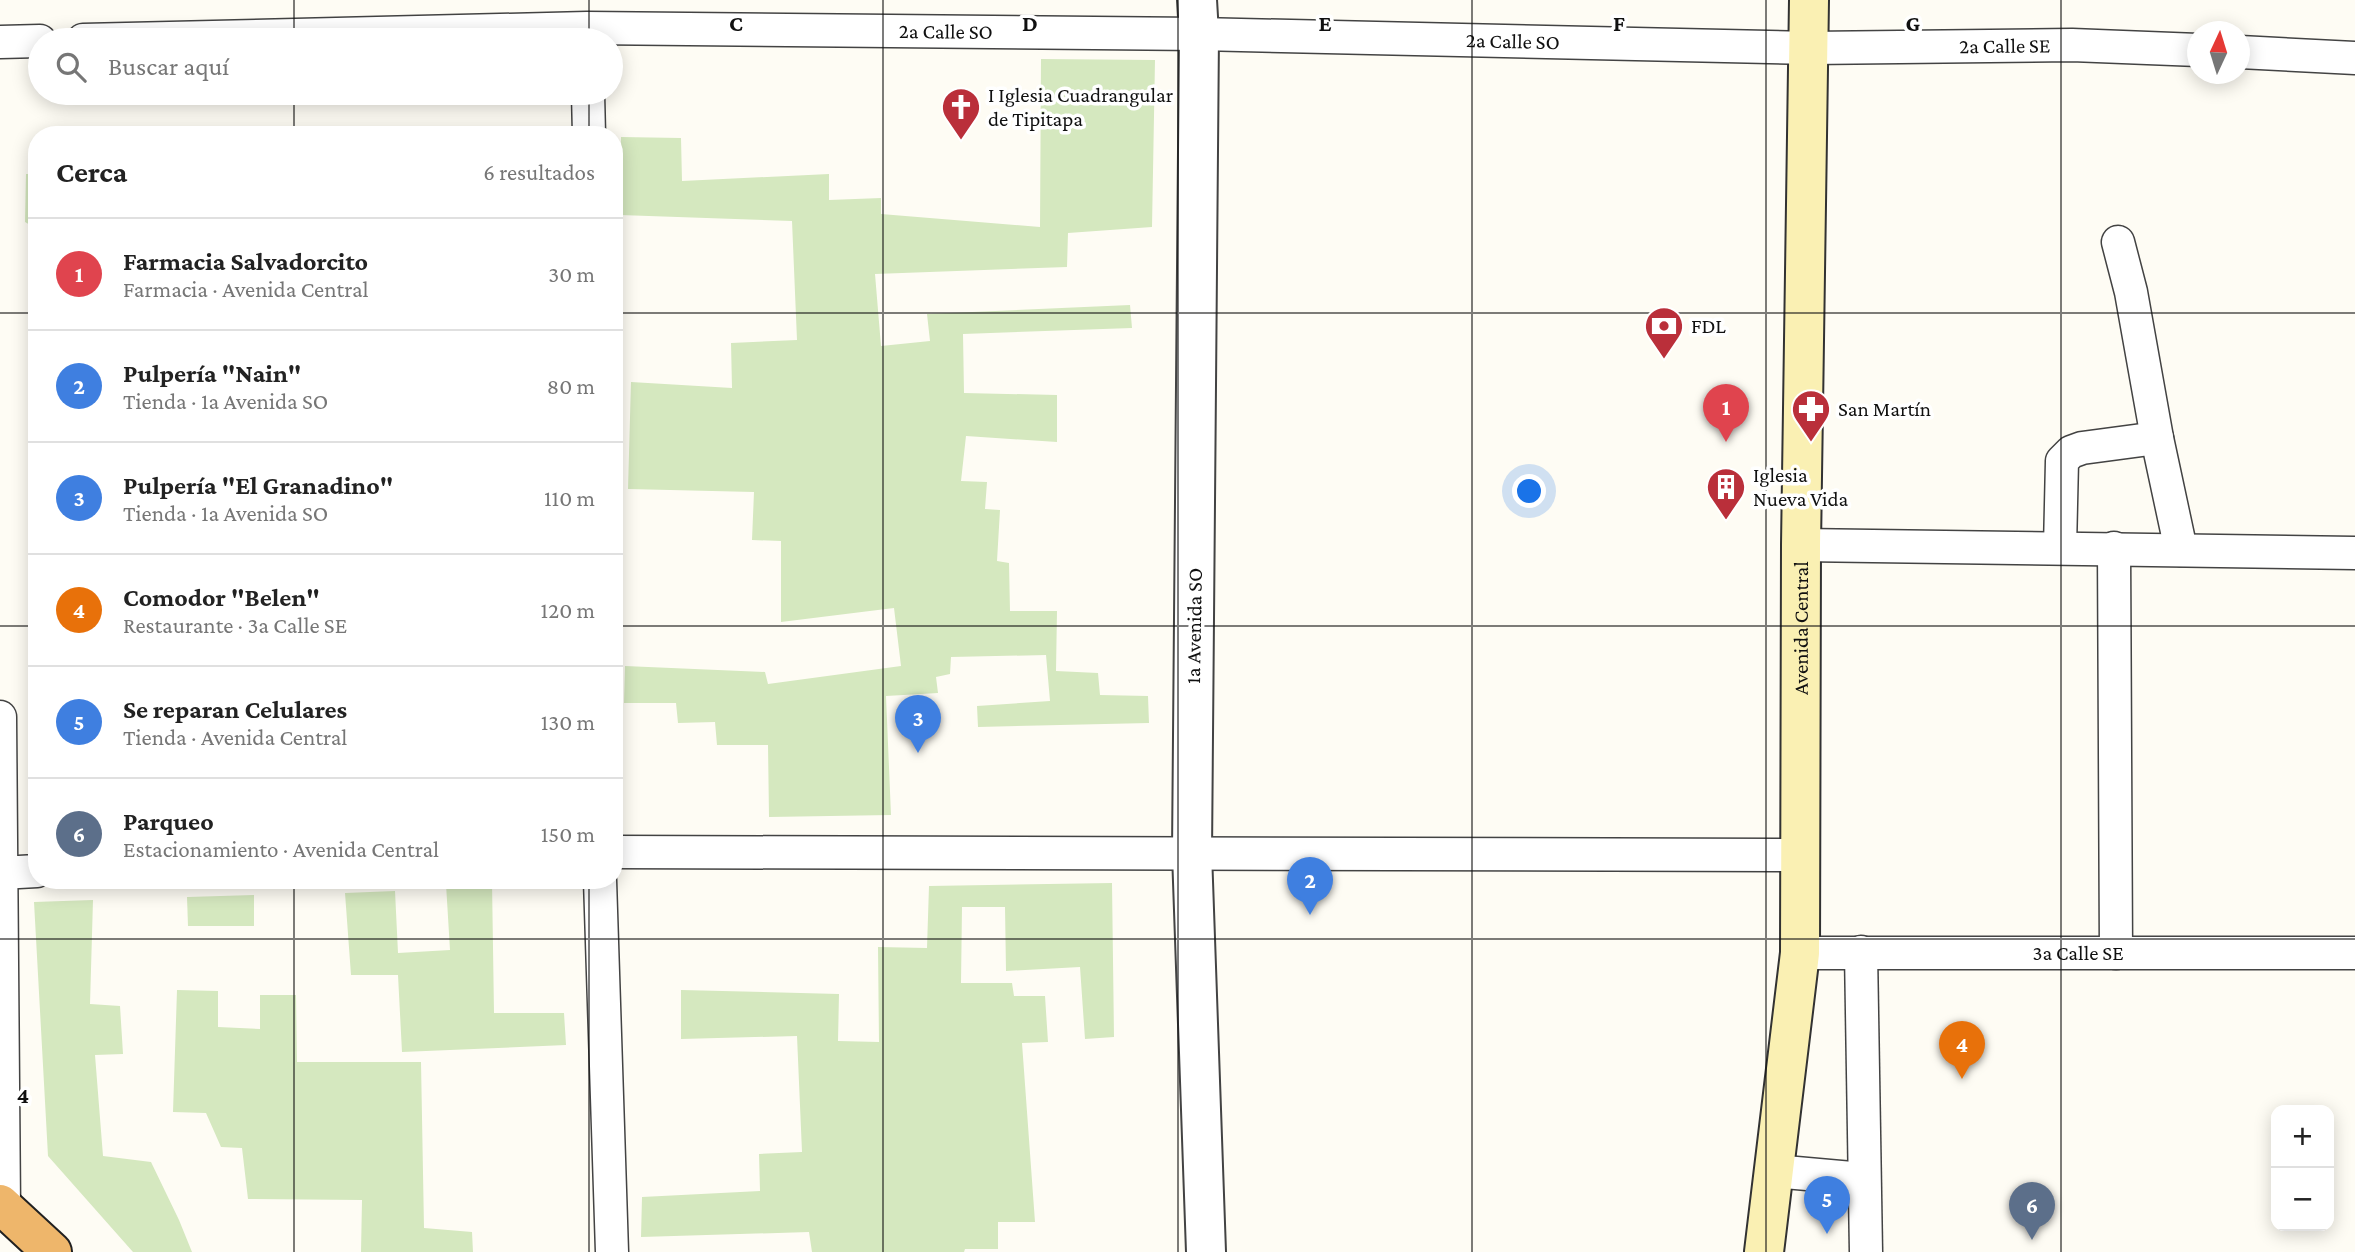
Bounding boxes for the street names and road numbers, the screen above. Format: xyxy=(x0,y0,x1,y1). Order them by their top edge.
street label: 2a Calle SO xyxy=(899,19,993,44)
street label: 2a Calle SO xyxy=(1466,28,1560,54)
street label: 2a Calle SE xyxy=(1959,33,2050,58)
street label: Avenida Central xyxy=(1789,561,1813,695)
street label: 1a Avenida SO xyxy=(1181,568,1207,684)
street label: 3a Calle SE xyxy=(2032,941,2124,965)

